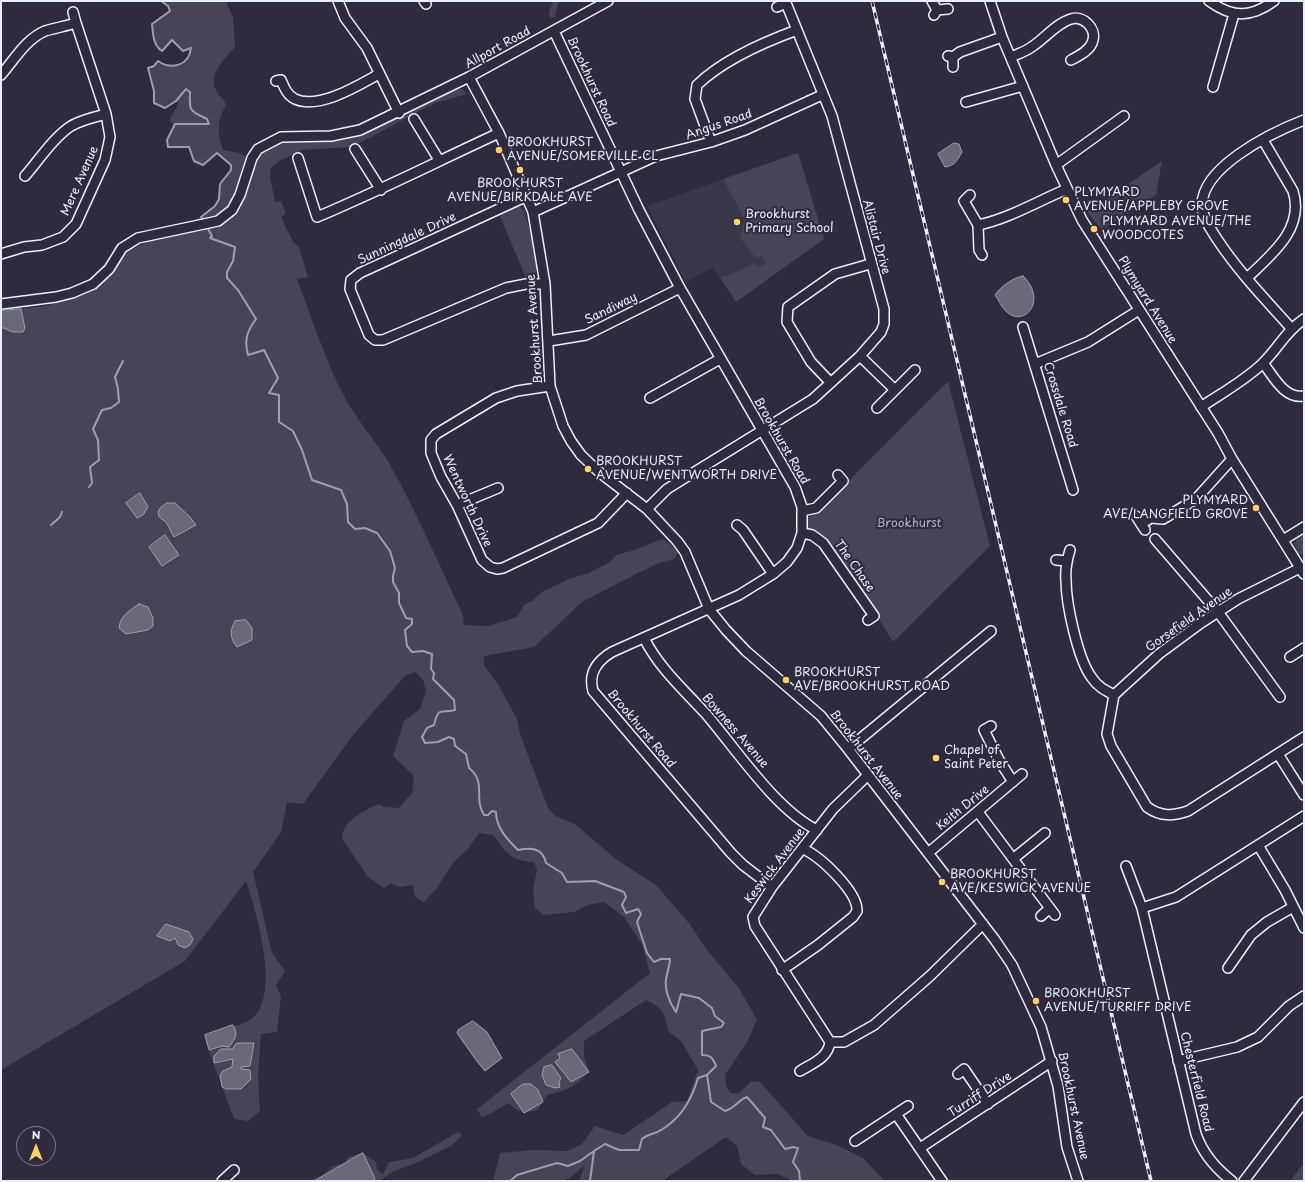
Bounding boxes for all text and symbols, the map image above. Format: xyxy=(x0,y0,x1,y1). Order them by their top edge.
street label: Allport Road xyxy=(463,24,533,72)
street label: Brookhurst Road xyxy=(564,35,618,129)
street label: Angus Road xyxy=(684,107,754,143)
place label: BROOKHURST AVENUE/SOMERVILLE CL xyxy=(507,136,658,164)
street label: Mere Avenue xyxy=(58,144,102,218)
marker: BROOKHURST AVENUE/SOMERVILLE CL xyxy=(494,145,504,155)
marker: BROOKHURST AVENUE/BIRKDALE AVE xyxy=(515,165,525,175)
place label: BROOKHURST AVENUE/BIRKDALE AVE xyxy=(447,177,593,205)
place label: PLYMYARD AVENUE/APPLEBY GROVE xyxy=(1074,186,1229,214)
marker: PLYMYARD AVENUE/APPLEBY GROVE xyxy=(1061,195,1071,205)
street label: Alistair Drive xyxy=(859,198,893,276)
place label: Brookhurst Primary School xyxy=(745,208,833,236)
street label: Sunningdale Drive xyxy=(355,210,459,268)
place label: PLYMYARD AVENUE/THE WOODCOTES xyxy=(1102,215,1252,243)
marker: Brookhurst Primary School xyxy=(732,217,742,227)
marker: PLYMYARD AVENUE/THE WOODCOTES xyxy=(1089,224,1099,234)
street label: Plymyard Avenue xyxy=(1114,254,1180,346)
street label: Brookhurst Avenue xyxy=(524,274,546,384)
street label: Sandiway xyxy=(583,290,639,328)
street label: Crossdale Road xyxy=(1040,360,1080,450)
street label: Brookhurst Road xyxy=(750,395,812,487)
street label: Wentworth Drive xyxy=(439,453,495,549)
place label: BROOKHURST AVENUE/WENTWORTH DRIVE xyxy=(596,455,777,483)
marker: BROOKHURST AVENUE/WENTWORTH DRIVE xyxy=(583,464,593,474)
place label: PLYMYARD AVE/LANGFIELD GROVE xyxy=(1103,494,1248,522)
marker: PLYMYARD AVE/LANGFIELD GROVE xyxy=(1251,503,1261,513)
park label: Brookhurst xyxy=(876,517,942,531)
street label: The Chase xyxy=(831,537,877,595)
street label: Gorsefield Avenue xyxy=(1143,585,1235,655)
place label: BROOKHURST AVE/BROOKHURST ROAD xyxy=(794,666,950,694)
marker: BROOKHURST AVE/BROOKHURST ROAD xyxy=(781,675,791,685)
street label: Brookhurst Road xyxy=(604,687,678,771)
street label: Bowness Avenue xyxy=(699,691,771,771)
street label: Brookhurst Avenue xyxy=(826,707,906,803)
place label: Chapel of Saint Peter xyxy=(944,744,1008,772)
marker: Chapel of Saint Peter xyxy=(931,753,941,763)
street label: Keith Drive xyxy=(934,782,992,834)
street label: Keswick Avenue xyxy=(742,826,808,906)
place label: BROOKHURST AVE/KESWICK AVENUE xyxy=(950,868,1091,896)
marker: BROOKHURST AVE/KESWICK AVENUE xyxy=(937,877,947,887)
place label: BROOKHURST AVENUE/TURRIFF DRIVE xyxy=(1044,987,1191,1015)
marker: BROOKHURST AVENUE/TURRIFF DRIVE xyxy=(1031,996,1041,1006)
street label: Chesterfield Road xyxy=(1177,1031,1215,1133)
street label: Brookhurst Avenue xyxy=(1055,1051,1091,1161)
street label: Turriff Drive xyxy=(946,1069,1014,1121)
north arrow xyxy=(16,1126,56,1166)
text: N xyxy=(32,1126,40,1143)

